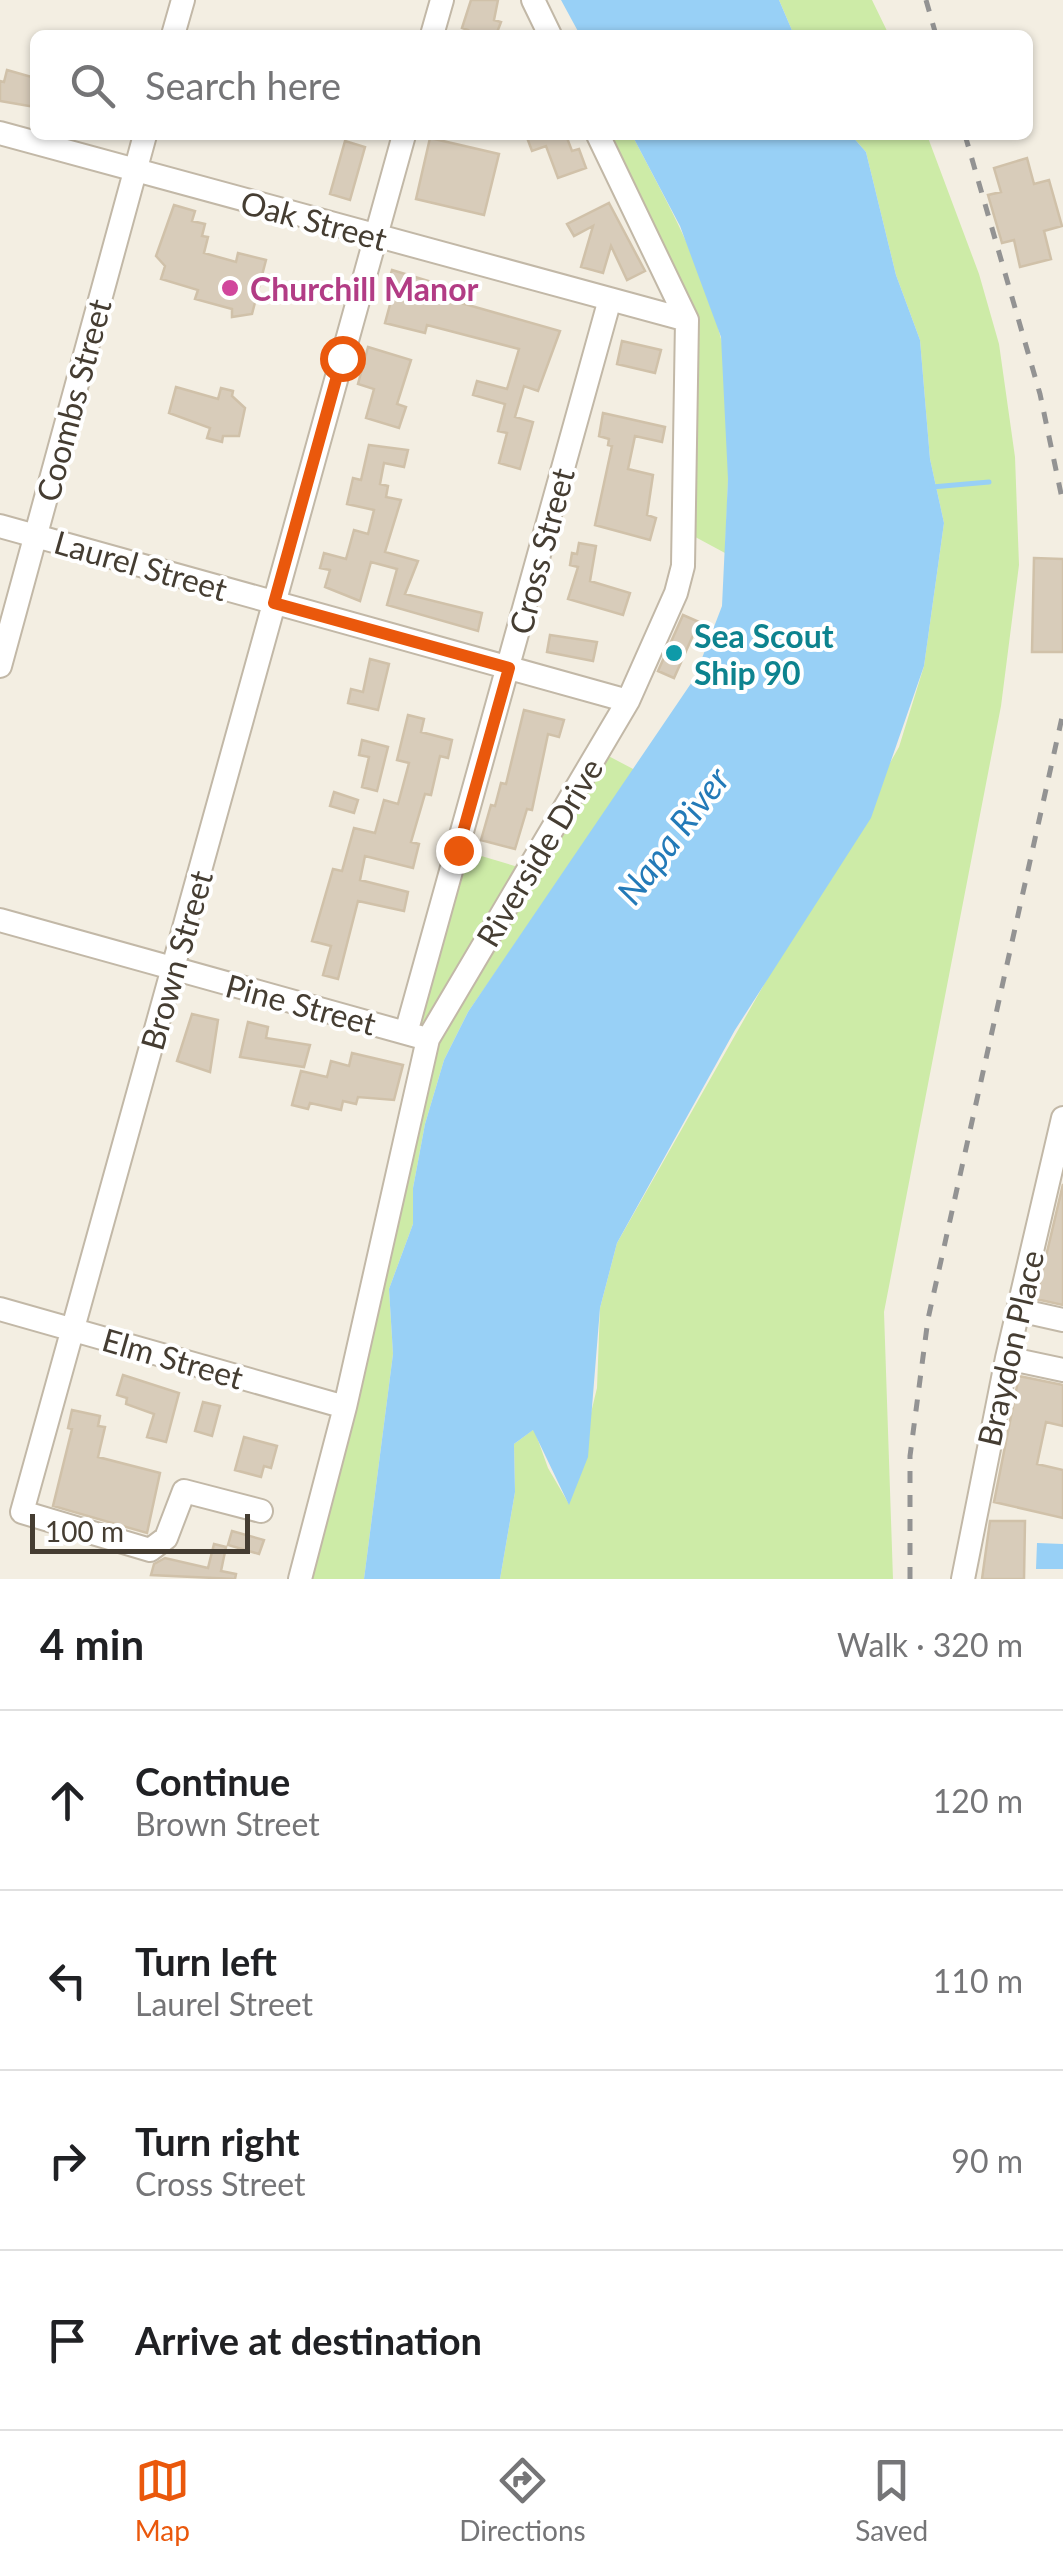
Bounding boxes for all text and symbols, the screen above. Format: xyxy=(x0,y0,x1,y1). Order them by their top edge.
search box xyxy=(30,30,1033,140)
icon: search xyxy=(65,58,120,113)
text: Search here xyxy=(145,62,341,108)
street label: Oak Street xyxy=(237,182,392,258)
place label: Churchill Manor xyxy=(250,269,479,308)
marker: Churchill Manor xyxy=(219,277,241,299)
street label: Coombs Street xyxy=(27,294,119,505)
route start xyxy=(320,336,366,382)
street label: Cross Street xyxy=(500,463,582,638)
street label: Laurel Street xyxy=(50,522,232,608)
place label: Sea Scout Ship 90 xyxy=(694,616,834,692)
marker: Sea Scout Ship 90 xyxy=(663,642,685,664)
street label: Riverside Drive xyxy=(467,751,611,953)
water label: Napa River xyxy=(607,758,738,912)
route end xyxy=(436,828,482,874)
street label: Brown Street xyxy=(132,865,220,1054)
street label: Pine Street xyxy=(222,965,381,1043)
street label: Braydon Place xyxy=(969,1246,1051,1450)
street label: Elm Street xyxy=(98,1319,248,1397)
scale bar xyxy=(30,1509,250,1553)
text: 100 m xyxy=(45,1514,124,1548)
text: 4 min xyxy=(40,1619,144,1669)
text: Walk · 320 m xyxy=(837,1625,1023,1664)
text: Continue xyxy=(135,1758,290,1804)
icon: ahead xyxy=(40,1773,95,1828)
text: 120 m xyxy=(933,1781,1023,1820)
text: Brown Street xyxy=(135,1804,320,1843)
text: Turn left xyxy=(135,1938,277,1984)
icon: left xyxy=(40,1953,95,2008)
text: 110 m xyxy=(933,1961,1023,2000)
text: Laurel Street xyxy=(135,1984,313,2023)
text: Turn right xyxy=(135,2118,300,2164)
icon: right xyxy=(40,2133,95,2188)
text: 90 m xyxy=(951,2141,1023,2180)
text: Cross Street xyxy=(135,2164,306,2203)
icon: arrive xyxy=(40,2313,95,2368)
text: Arrive at destination xyxy=(135,2317,482,2363)
tab: Map xyxy=(135,2453,190,2547)
tab: Directions xyxy=(459,2453,586,2547)
tab: Saved xyxy=(855,2453,928,2547)

